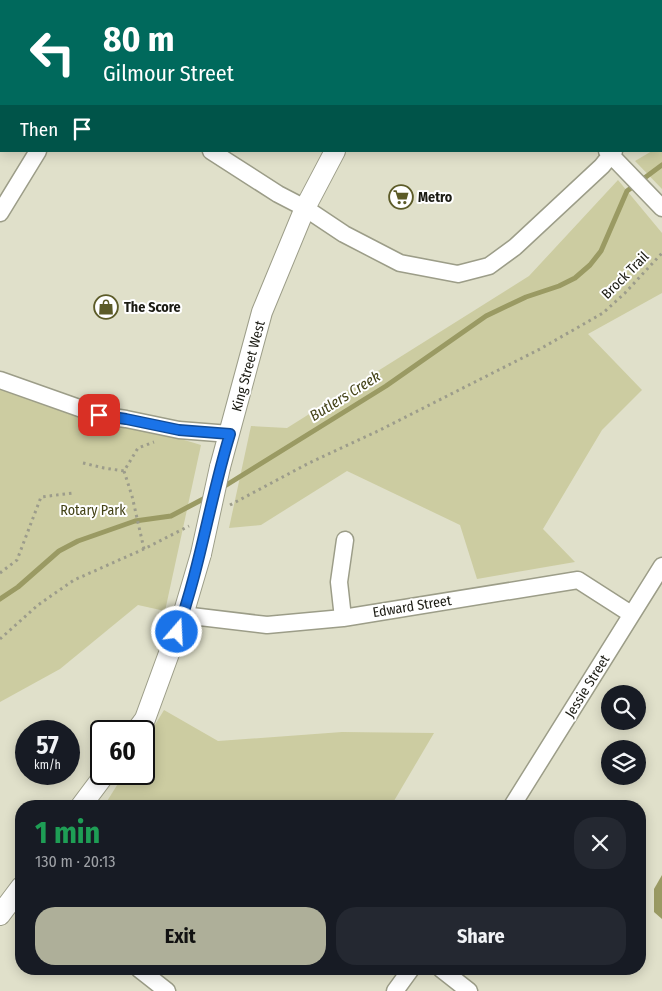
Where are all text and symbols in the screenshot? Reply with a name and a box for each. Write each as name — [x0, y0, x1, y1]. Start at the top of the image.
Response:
text: 80 m — [103, 18, 175, 60]
icon: left — [20, 20, 85, 85]
text: Gilmour Street — [103, 60, 234, 87]
icon: arrive — [68, 115, 96, 143]
text: Then — [20, 118, 58, 141]
supermarket icon: Metro — [388, 184, 414, 210]
place label: Metro — [418, 189, 453, 206]
street label: Brock Trail — [598, 248, 653, 303]
shop icon: The Score — [93, 294, 119, 320]
place label: The Score — [124, 299, 181, 316]
street label: King Street West — [228, 318, 269, 414]
water label: Butlers Creek — [306, 367, 384, 425]
pin — [78, 394, 120, 436]
icon: arrive — [85, 401, 113, 429]
park label: Rotary Park — [60, 502, 126, 519]
street label: Edward Street — [372, 592, 453, 621]
position arrow — [150, 605, 202, 657]
street label: Jessie Street — [561, 651, 614, 721]
map controls — [601, 685, 646, 785]
button: search — [601, 685, 646, 730]
speed limit sign: 60 — [90, 720, 155, 785]
text: 57 — [36, 731, 59, 761]
button: layers — [601, 740, 646, 785]
text: km/h — [34, 758, 61, 772]
text: 1 min — [35, 815, 100, 851]
button: close — [574, 817, 626, 869]
text: 130 m · 20:13 — [35, 852, 115, 871]
button: Exit — [35, 907, 326, 965]
button: Share — [336, 907, 626, 965]

